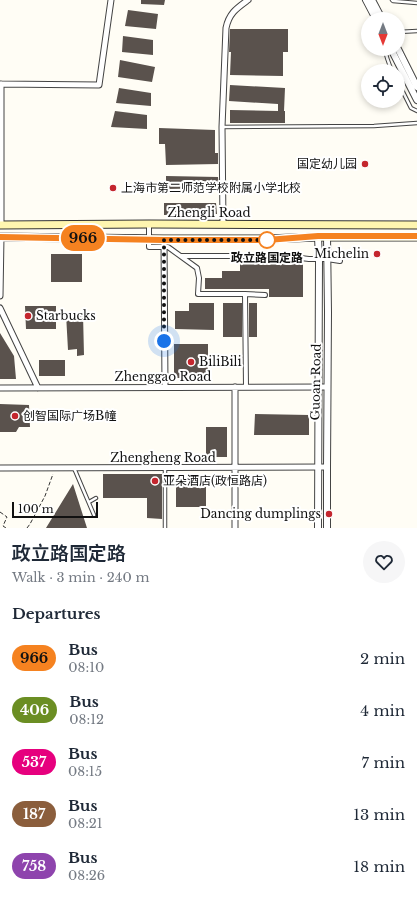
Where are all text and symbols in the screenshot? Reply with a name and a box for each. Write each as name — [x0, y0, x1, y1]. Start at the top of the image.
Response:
north arrow — [361, 12, 405, 56]
map controls — [361, 12, 405, 108]
button: locate — [361, 64, 405, 108]
place label: 国定幼儿园 — [297, 156, 357, 171]
marker: 国定幼儿园 — [360, 159, 370, 169]
place label: 上海市第二师范学校附属小学北校 — [121, 180, 301, 195]
marker: 上海市第二师范学校附属小学北校 — [108, 183, 118, 193]
street label: Zhengli Road — [167, 205, 251, 220]
line badge: 966 — [60, 225, 106, 251]
text: 966 — [69, 229, 97, 247]
marker: 政立路国定路 — [258, 231, 276, 249]
place label: Michelin — [314, 246, 369, 261]
marker: Michelin — [372, 249, 382, 259]
place label: 政立路国定路 — [231, 250, 303, 265]
place label: Starbucks — [36, 308, 96, 323]
marker: Starbucks — [23, 311, 33, 321]
your location — [154, 331, 174, 351]
street label: Guoan Road — [307, 344, 324, 420]
place label: BiliBili — [199, 354, 242, 369]
marker: BiliBili — [186, 357, 196, 367]
street label: Zhenggao Road — [115, 369, 211, 384]
place label: 创智国际广场B幢 — [23, 408, 116, 423]
marker: 创智国际广场B幢 — [10, 411, 20, 421]
street label: Zhengheng Road — [110, 450, 216, 465]
place label: 亚朵酒店(政恒路店) — [163, 473, 267, 488]
marker: 亚朵酒店(政恒路店) — [150, 476, 160, 486]
scale bar — [12, 500, 98, 519]
text: 100 m — [18, 502, 54, 516]
place label: Dancing dumplings — [200, 506, 321, 521]
marker: Dancing dumplings — [324, 509, 334, 519]
button: heart — [363, 541, 405, 583]
text: 政立路国定路 — [12, 542, 126, 565]
text: Walk · 3 min · 240 m — [12, 569, 149, 586]
text: Departures — [12, 604, 101, 623]
text: Bus — [68, 640, 98, 659]
text: 966 — [20, 649, 48, 667]
text: 2 min — [360, 649, 405, 668]
text: 08:10 — [68, 659, 104, 676]
text: Bus — [69, 692, 99, 711]
text: 406 — [20, 701, 49, 719]
text: 4 min — [360, 701, 405, 720]
text: 08:12 — [69, 711, 104, 728]
text: Bus — [68, 744, 98, 763]
text: 537 — [22, 753, 46, 771]
text: 7 min — [362, 753, 405, 772]
text: 08:15 — [68, 763, 102, 780]
text: Bus — [68, 796, 98, 815]
text: 187 — [23, 805, 45, 823]
text: 13 min — [353, 805, 405, 824]
text: 08:21 — [68, 815, 103, 832]
text: Bus — [68, 848, 98, 867]
text: 758 — [22, 857, 46, 875]
text: 18 min — [353, 857, 405, 876]
text: 08:26 — [68, 867, 105, 884]

